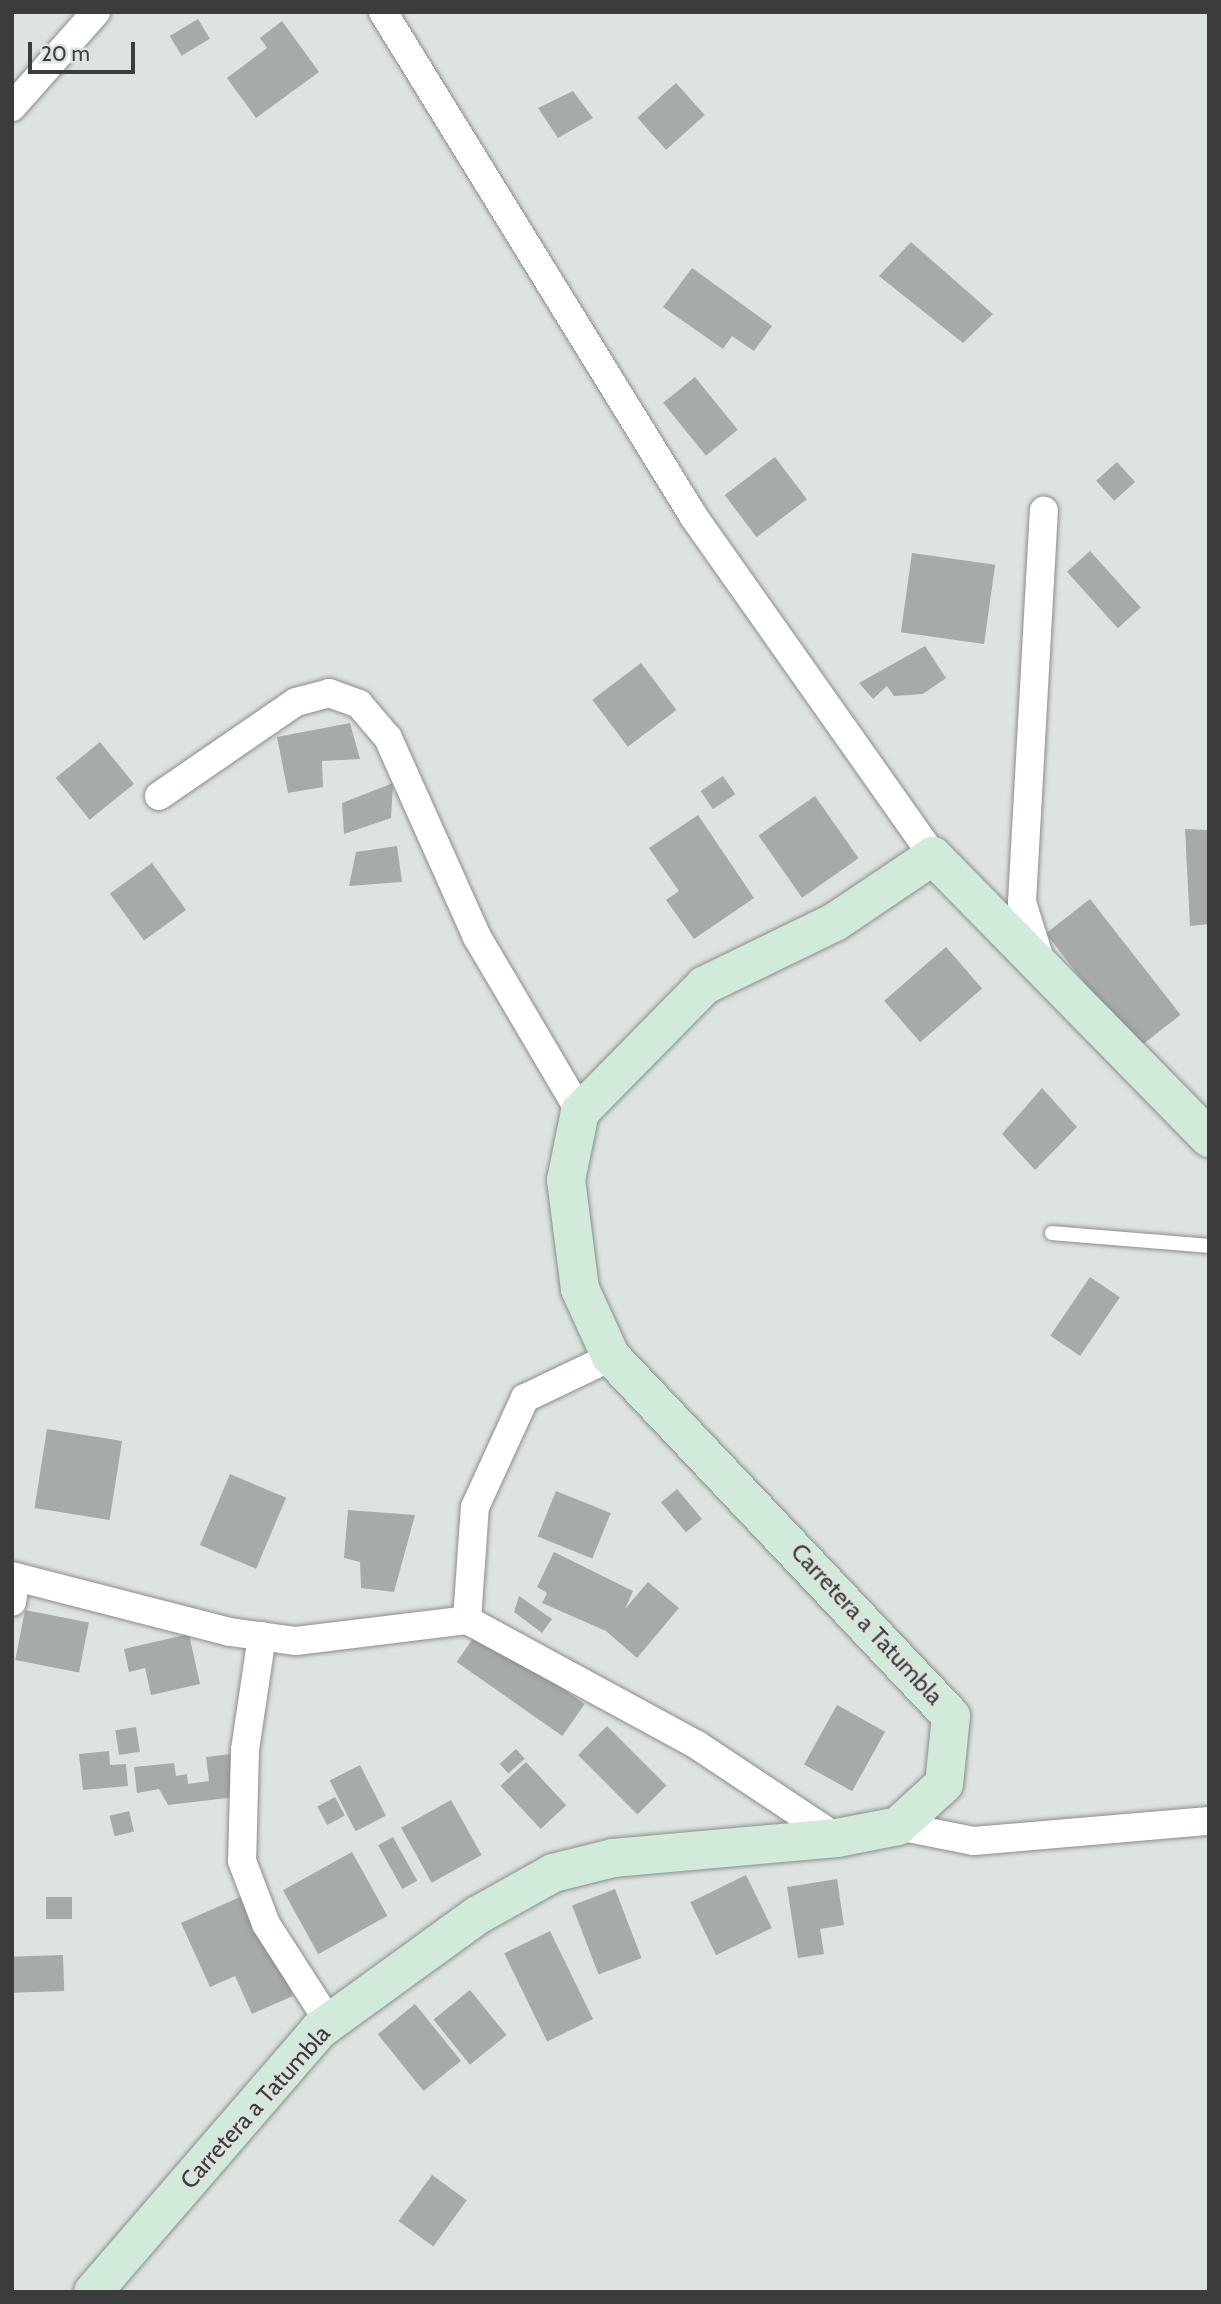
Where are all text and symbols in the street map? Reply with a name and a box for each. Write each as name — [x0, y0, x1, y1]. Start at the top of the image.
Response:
scale bar — [32, 28, 138, 72]
text: 20 m — [41, 41, 90, 66]
street label: Carretera a Tatumbla — [785, 1537, 949, 1711]
street label: Carretera a Tatumbla — [174, 2019, 336, 2195]

